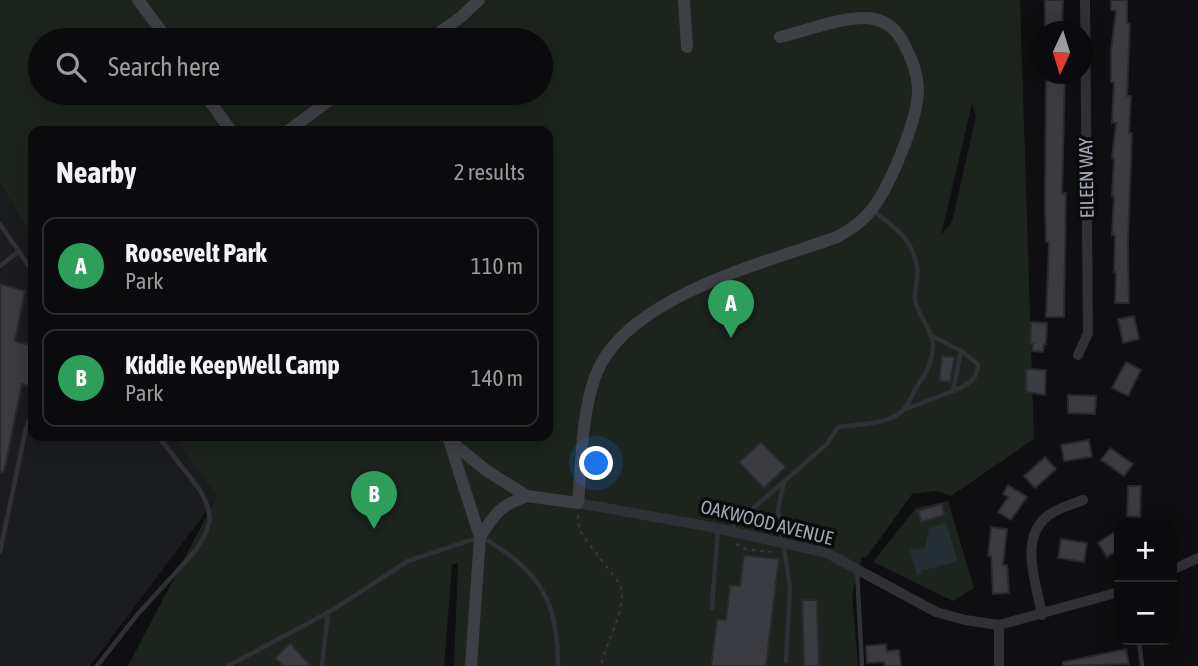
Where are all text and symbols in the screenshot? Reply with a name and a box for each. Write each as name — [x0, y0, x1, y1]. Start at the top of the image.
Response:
north arrow — [1030, 21, 1093, 84]
search box — [28, 28, 553, 105]
icon: search — [52, 48, 90, 86]
text: Search here — [108, 52, 220, 82]
street label: EILEEN WAY — [1074, 137, 1098, 218]
text: Nearby — [56, 155, 136, 189]
text: 2 results — [454, 159, 525, 185]
text: Roosevelt Park — [125, 238, 267, 268]
text: A — [75, 253, 87, 279]
text: 110 m — [471, 253, 523, 279]
text: Park — [125, 268, 163, 294]
pin: A — [708, 280, 754, 338]
text: Kiddie KeepWell Camp — [125, 350, 340, 380]
text: B — [76, 365, 86, 391]
text: 140 m — [471, 365, 523, 391]
text: Park — [125, 380, 163, 406]
your location — [579, 446, 613, 480]
pin: B — [351, 471, 397, 529]
street label: OAKWOOD AVENUE — [699, 495, 835, 549]
map controls — [1114, 519, 1177, 645]
button: + — [1114, 519, 1177, 582]
button: − — [1114, 582, 1177, 645]

